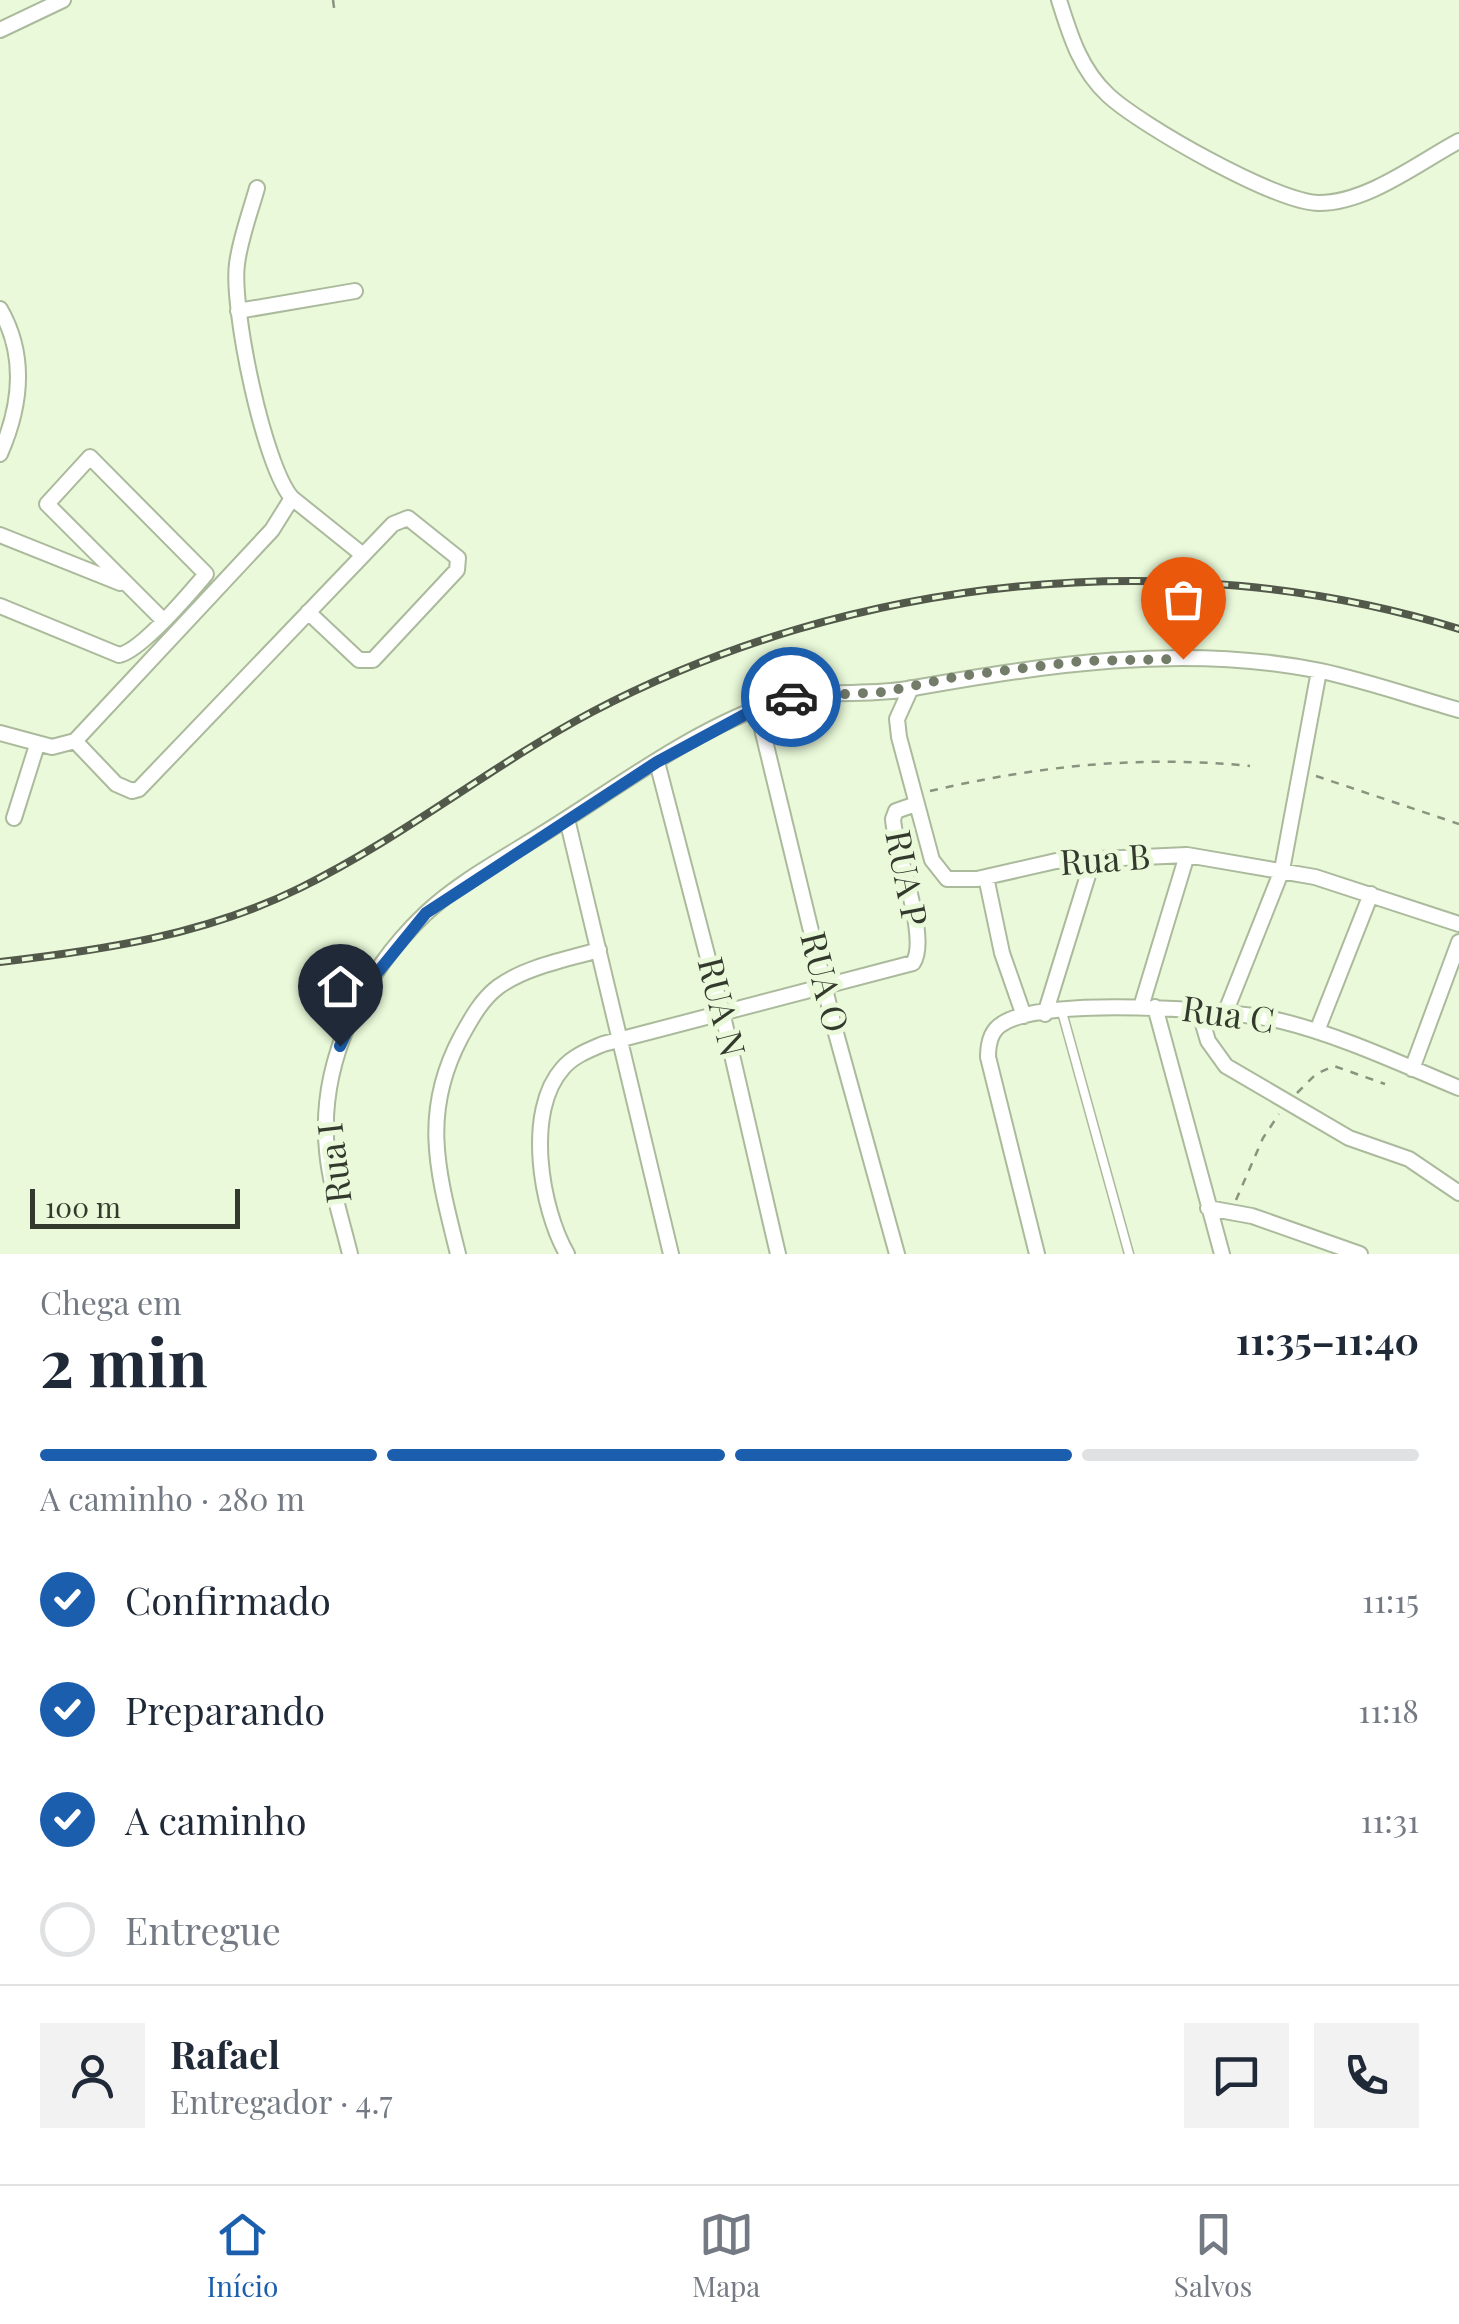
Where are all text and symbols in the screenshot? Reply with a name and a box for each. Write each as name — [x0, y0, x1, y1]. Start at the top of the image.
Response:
pin — [1141, 557, 1226, 660]
icon: bag — [1156, 572, 1211, 627]
courier — [741, 647, 841, 747]
icon: car — [764, 670, 819, 725]
street label: RUA P — [876, 826, 941, 929]
street label: Rua B — [1058, 831, 1152, 884]
street label: RUA O — [791, 926, 862, 1037]
pin — [298, 944, 383, 1047]
street label: RUA N — [688, 952, 758, 1061]
icon: home — [313, 959, 368, 1014]
street label: Rua C — [1179, 983, 1278, 1042]
street label: Rua I — [304, 1120, 361, 1206]
scale bar — [30, 1184, 240, 1228]
text: 100 m — [45, 1188, 121, 1225]
text: Chega em — [40, 1280, 182, 1323]
text: 11:35–11:40 — [1236, 1314, 1419, 1365]
text: 2 min — [40, 1317, 208, 1403]
text: A caminho · 280 m — [40, 1476, 305, 1519]
icon: check — [40, 1572, 95, 1627]
text: Confirmado — [125, 1574, 331, 1625]
text: 11:15 — [1362, 1578, 1419, 1621]
icon: check — [40, 1682, 95, 1737]
text: Preparando — [125, 1684, 325, 1735]
text: 11:18 — [1358, 1688, 1419, 1731]
icon: check — [40, 1792, 95, 1847]
text: A caminho — [125, 1794, 307, 1845]
text: 11:31 — [1361, 1798, 1419, 1841]
text: Entregue — [125, 1904, 281, 1955]
button: person — [40, 2023, 145, 2128]
button: chat — [1184, 2023, 1289, 2128]
button: phone — [1314, 2023, 1419, 2128]
text: Rafael — [170, 2028, 280, 2079]
text: Entregador · 4.7 — [170, 2079, 392, 2122]
tab: Início — [207, 2207, 278, 2304]
tab: Mapa — [692, 2207, 760, 2304]
tab: Salvos — [1174, 2207, 1252, 2304]

